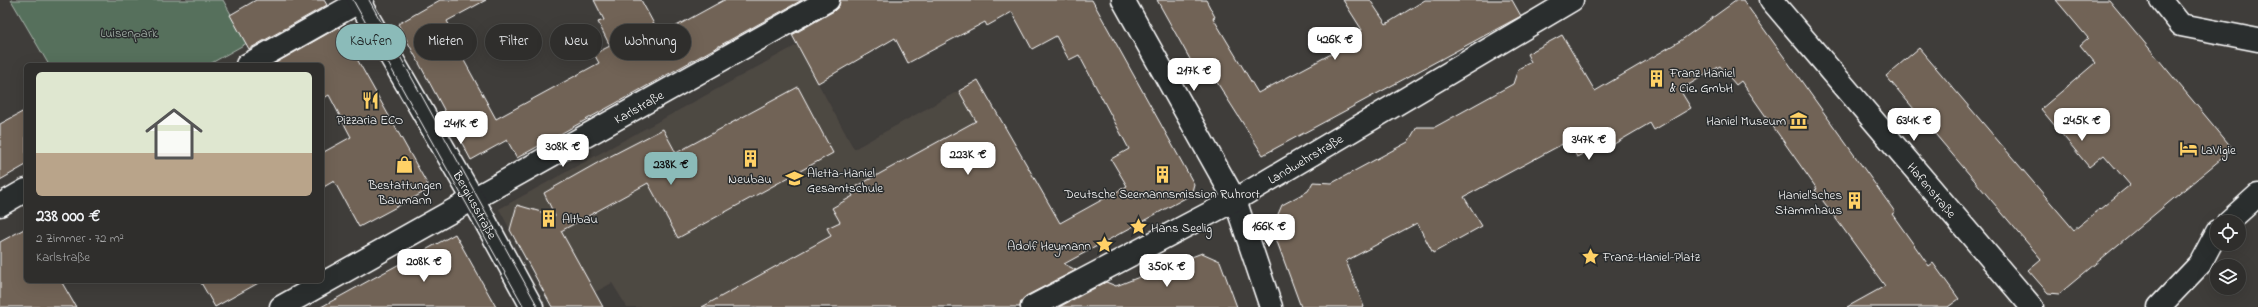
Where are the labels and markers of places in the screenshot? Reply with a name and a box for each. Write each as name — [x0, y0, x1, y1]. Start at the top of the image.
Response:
pin: 426K € — [1302, 27, 1368, 61]
pin: 217K € — [1161, 58, 1227, 92]
place label: Franz Haniel & Cie. GmbH — [1669, 64, 1735, 98]
building icon: Franz Haniel & Cie. GmbH — [1647, 69, 1667, 89]
restaurant icon: Pizzaria ECO — [360, 90, 380, 110]
pin: 634K € — [1881, 108, 1947, 142]
pin: 245K € — [2049, 108, 2115, 142]
museum icon: Haniel Museum — [1789, 110, 1809, 130]
place label: Pizzaria ECO — [337, 111, 403, 130]
pin: 241K € — [428, 111, 494, 145]
place label: Haniel Museum — [1706, 112, 1786, 131]
pin: 347K € — [1556, 127, 1622, 161]
pin: 308K € — [530, 134, 596, 168]
hotel icon: LaVigie — [2178, 139, 2198, 159]
place label: LaVigie — [2201, 141, 2236, 161]
pin: 223K € — [935, 142, 1001, 176]
building icon: Neubau — [740, 149, 760, 169]
pin: 238K € — [638, 152, 704, 186]
shop icon: Bestattungen Baumann — [395, 155, 415, 175]
place label: Aletta-Haniel Gesamtschule — [807, 164, 883, 198]
building icon: Deutsche Seemannsmission Ruhrort — [1152, 164, 1172, 184]
school or university icon: Aletta-Haniel Gesamtschule — [784, 169, 804, 189]
place label: Neubau — [728, 170, 772, 189]
place label: Bestattungen Baumann — [367, 176, 442, 210]
place label: Deutsche Seemannsmission Ruhrort — [1063, 185, 1260, 204]
place label: Haniel’sches Stammhaus — [1775, 186, 1842, 220]
building icon: Haniel’sches Stammhaus — [1845, 191, 1865, 211]
building icon: Altbau — [539, 208, 559, 228]
place label: Altbau — [562, 210, 598, 229]
pin: 166K € — [1236, 214, 1302, 248]
place icon: Hans Seelig — [1128, 217, 1148, 237]
place label: Hans Seelig — [1151, 219, 1212, 239]
place icon: Adolf Heymann — [1094, 235, 1114, 255]
place label: Adolf Heymann — [1007, 237, 1091, 257]
place icon: Franz-Haniel-Platz — [1580, 246, 1600, 266]
place label: Franz-Haniel-Platz — [1602, 248, 1701, 267]
pin: 208K € — [391, 249, 457, 283]
pin: 350K € — [1134, 254, 1200, 288]

